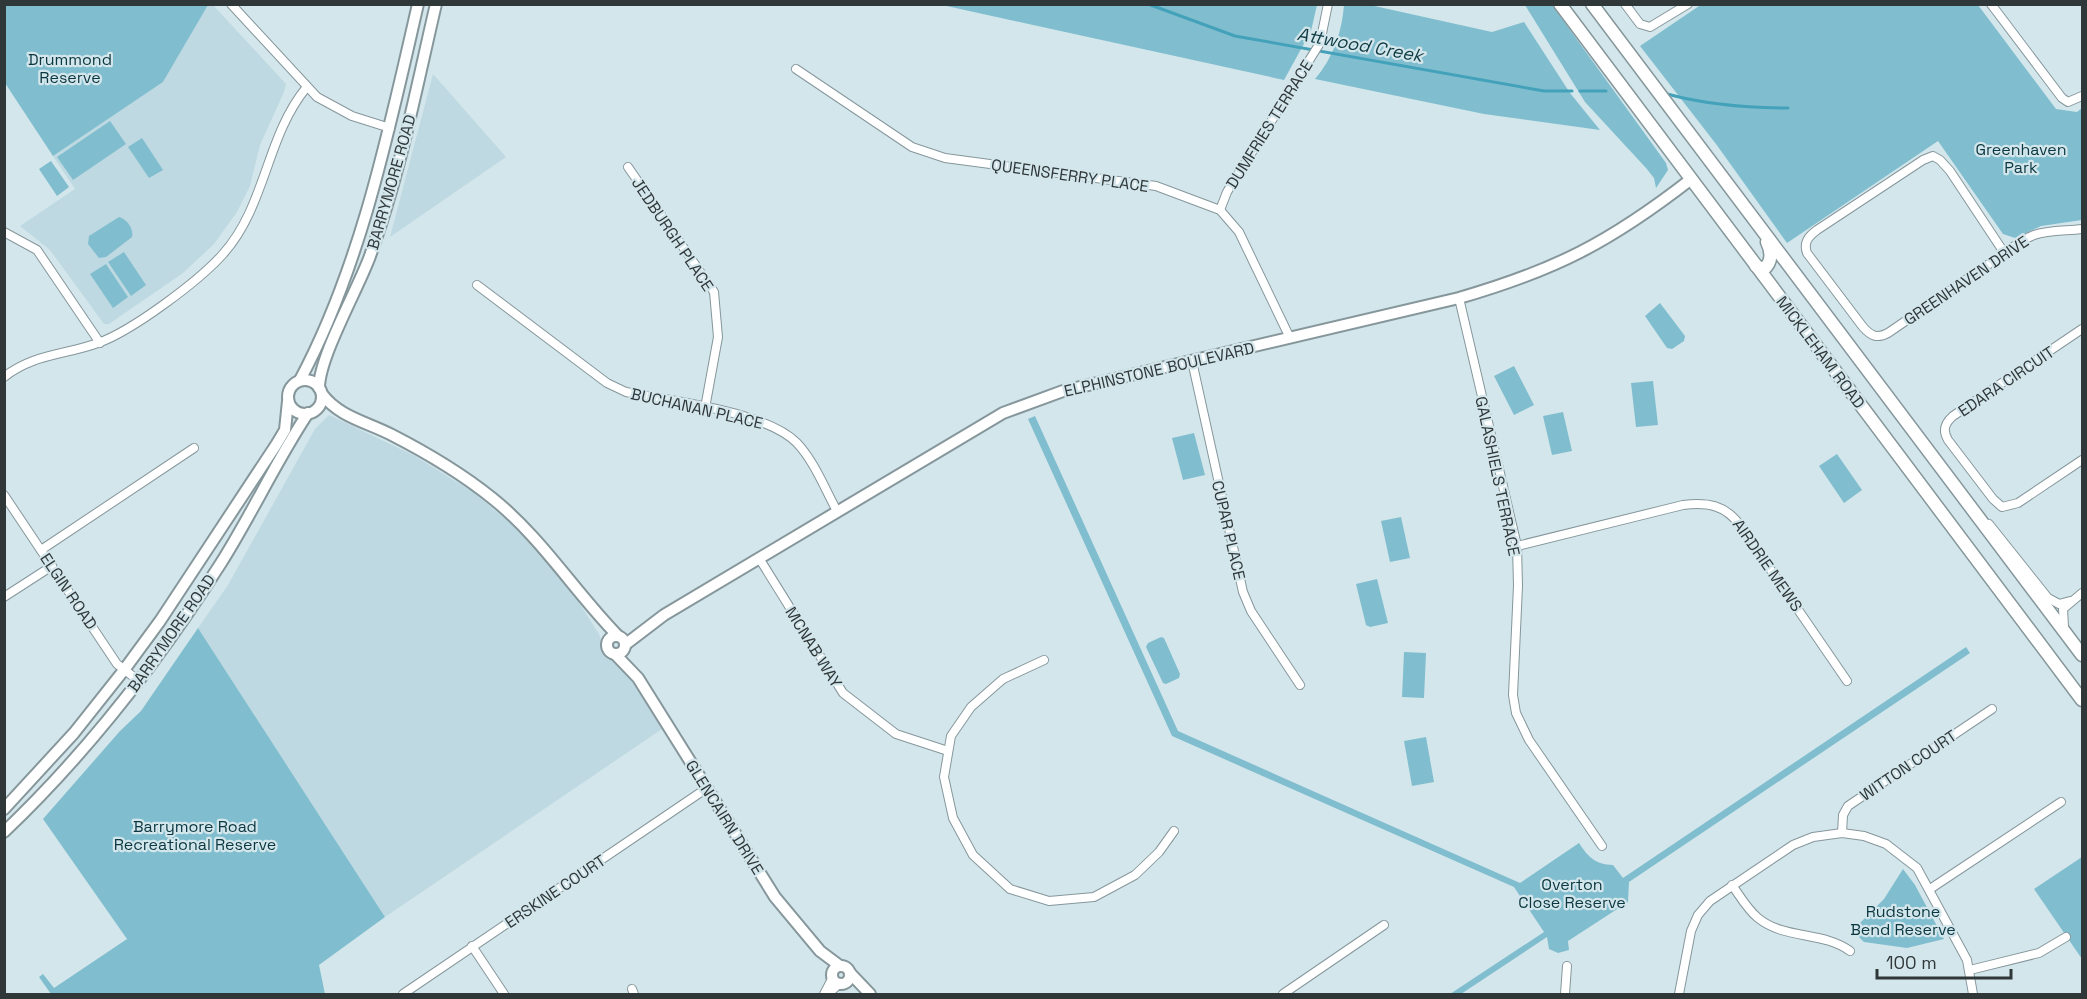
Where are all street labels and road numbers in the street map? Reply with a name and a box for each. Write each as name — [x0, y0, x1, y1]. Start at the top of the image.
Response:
street label: DUMFRIES TERRACE — [1221, 56, 1318, 193]
street label: BARRYMORE ROAD — [362, 112, 421, 252]
street label: QUEENSFERRY PLACE — [990, 154, 1150, 197]
street label: JEDBURGH PLACE — [627, 173, 718, 295]
street label: GREENHAVEN DRIVE — [1900, 231, 2033, 330]
street label: MICKLEHAM ROAD — [1771, 292, 1870, 413]
street label: ELPHINSTONE BOULEVARD — [1062, 337, 1256, 402]
street label: EDARA CIRCUIT — [1954, 341, 2059, 421]
street label: BUCHANAN PLACE — [629, 383, 765, 434]
street label: GALASHIELS TERRACE — [1470, 394, 1525, 558]
street label: CUPAR PLACE — [1207, 478, 1250, 582]
street label: AIRDRIE MEWS — [1728, 515, 1807, 616]
street label: ELGIN ROAD — [35, 549, 102, 634]
street label: BARRYMORE ROAD — [123, 570, 220, 696]
street label: MCNAB WAY — [780, 603, 847, 692]
street label: WITTON COURT — [1856, 725, 1961, 806]
street label: GLENCAIRN DRIVE — [681, 756, 768, 879]
street label: ERSKINE COURT — [501, 850, 610, 933]

